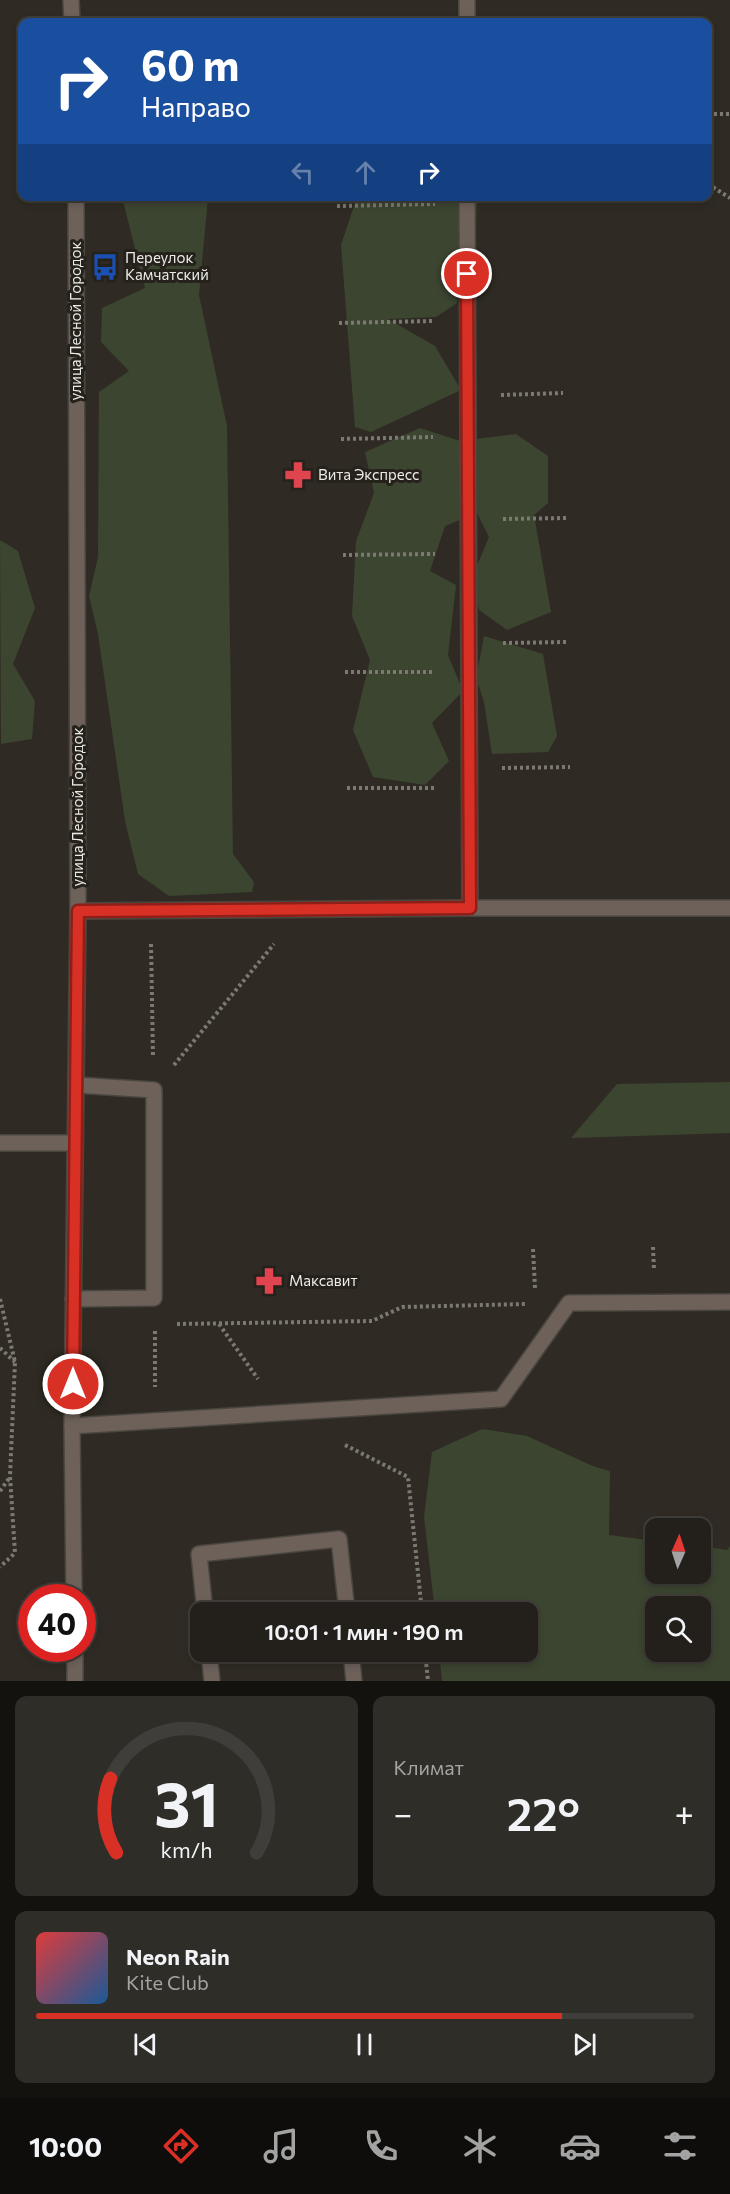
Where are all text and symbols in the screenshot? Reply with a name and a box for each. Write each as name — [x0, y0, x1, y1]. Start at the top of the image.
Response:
text: 60 m — [141, 38, 240, 90]
icon: right — [42, 42, 120, 120]
text: Направо — [141, 90, 251, 123]
icon: left — [286, 156, 319, 189]
icon: ahead — [349, 156, 382, 189]
icon: right — [412, 156, 445, 189]
street label: улица Лесной Городок — [66, 241, 84, 401]
place label: Переулок Камчатский — [125, 248, 209, 283]
pin — [441, 248, 492, 299]
bus stop icon: Переулок Камчатский — [90, 252, 120, 282]
icon: arrive — [450, 257, 483, 290]
pharmacy icon: Вита Экспресс — [283, 460, 313, 490]
place label: Вита Экспресс — [318, 465, 419, 483]
street label: улица Лесной Городок — [68, 727, 86, 887]
pharmacy icon: Максавит — [254, 1266, 284, 1296]
place label: Максавит — [289, 1271, 358, 1289]
position arrow — [41, 1352, 105, 1416]
north arrow — [645, 1518, 711, 1584]
map controls — [645, 1518, 711, 1662]
speed limit sign: 40 — [18, 1584, 96, 1662]
button: search — [645, 1596, 711, 1662]
text: 10:01 · 1 мин · 190 m — [265, 1618, 463, 1645]
text: Климат — [394, 1755, 464, 1779]
text: 31 — [154, 1764, 219, 1840]
text: 22° — [507, 1785, 580, 1840]
text: − — [394, 1792, 412, 1833]
text: + — [675, 1792, 694, 1833]
text: km/h — [160, 1836, 212, 1862]
text: Neon Rain — [126, 1943, 230, 1970]
text: Kite Club — [126, 1970, 209, 1994]
icon: previous — [129, 2028, 162, 2061]
icon: pause — [348, 2028, 381, 2061]
icon: next — [568, 2028, 601, 2061]
icon: directions — [160, 2125, 202, 2167]
icon: music — [260, 2125, 302, 2167]
icon: phone — [360, 2125, 402, 2167]
icon: climate — [459, 2125, 501, 2167]
icon: car — [559, 2125, 601, 2167]
icon: filters — [659, 2125, 701, 2167]
text: 10:00 — [29, 2130, 102, 2163]

